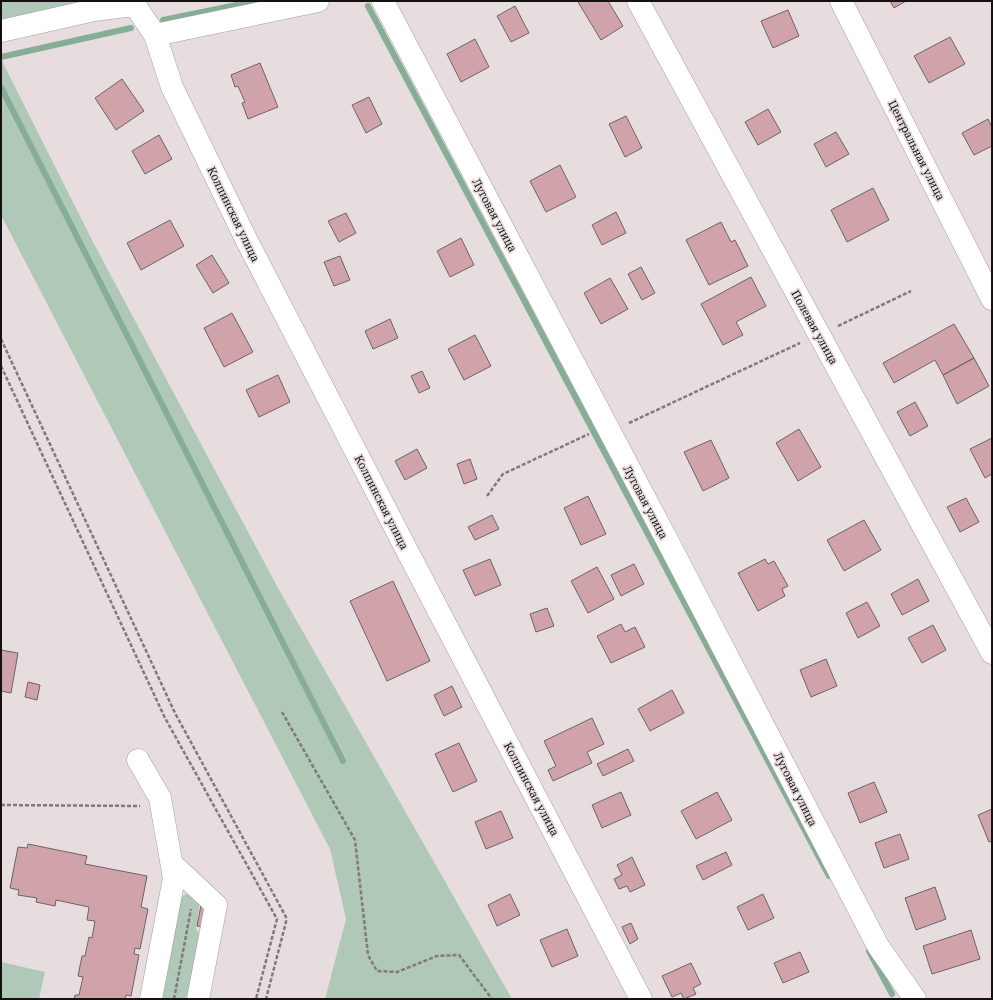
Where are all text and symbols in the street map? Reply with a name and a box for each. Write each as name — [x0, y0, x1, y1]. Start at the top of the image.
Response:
street label: Центральная улица — [885, 97, 949, 203]
street label: Колпинская улица — [204, 164, 264, 264]
street label: Луговая улица — [469, 176, 521, 254]
street label: Полевая улица — [788, 287, 842, 367]
street label: Колпинская улица — [352, 452, 412, 552]
street label: Луговая улица — [620, 463, 672, 541]
street label: Колпинская улица — [501, 739, 563, 839]
street label: Луговая улица — [771, 749, 821, 829]

